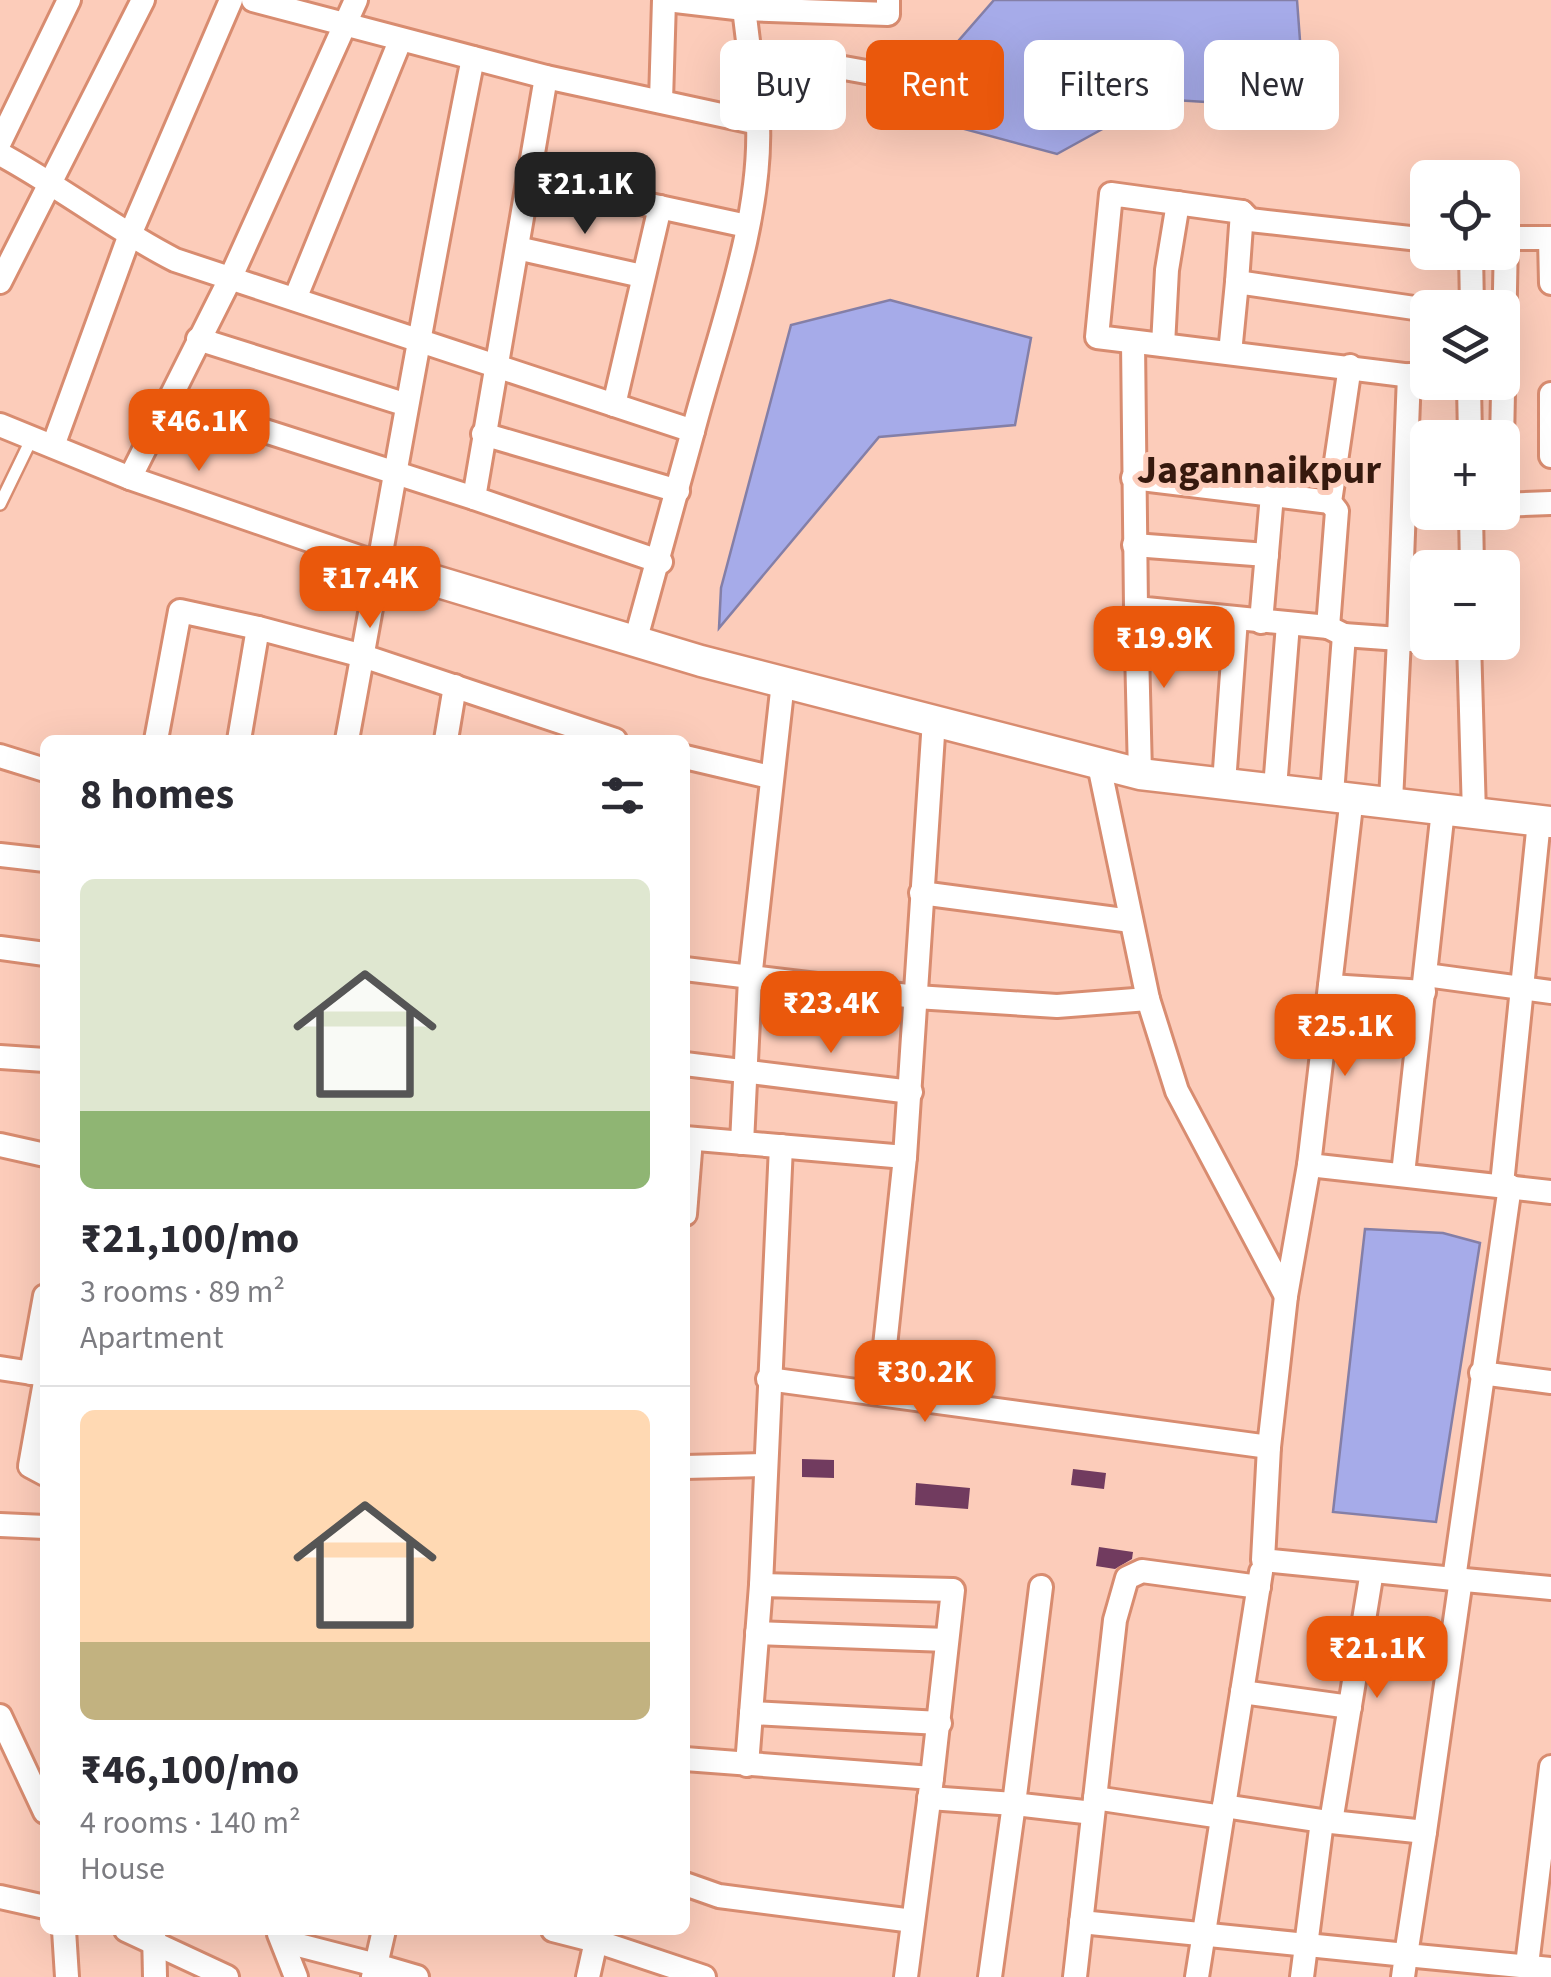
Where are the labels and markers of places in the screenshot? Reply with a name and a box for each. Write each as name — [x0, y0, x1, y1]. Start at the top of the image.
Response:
pin: ₹21.1K — [504, 152, 666, 237]
pin: ₹46.1K — [118, 389, 280, 474]
pin: ₹17.4K — [289, 546, 451, 631]
pin: ₹19.9K — [1083, 606, 1245, 691]
pin: ₹23.4K — [750, 971, 912, 1056]
pin: ₹25.1K — [1264, 994, 1426, 1079]
pin: ₹30.2K — [844, 1340, 1006, 1425]
pin: ₹21.1K — [1296, 1616, 1458, 1701]

